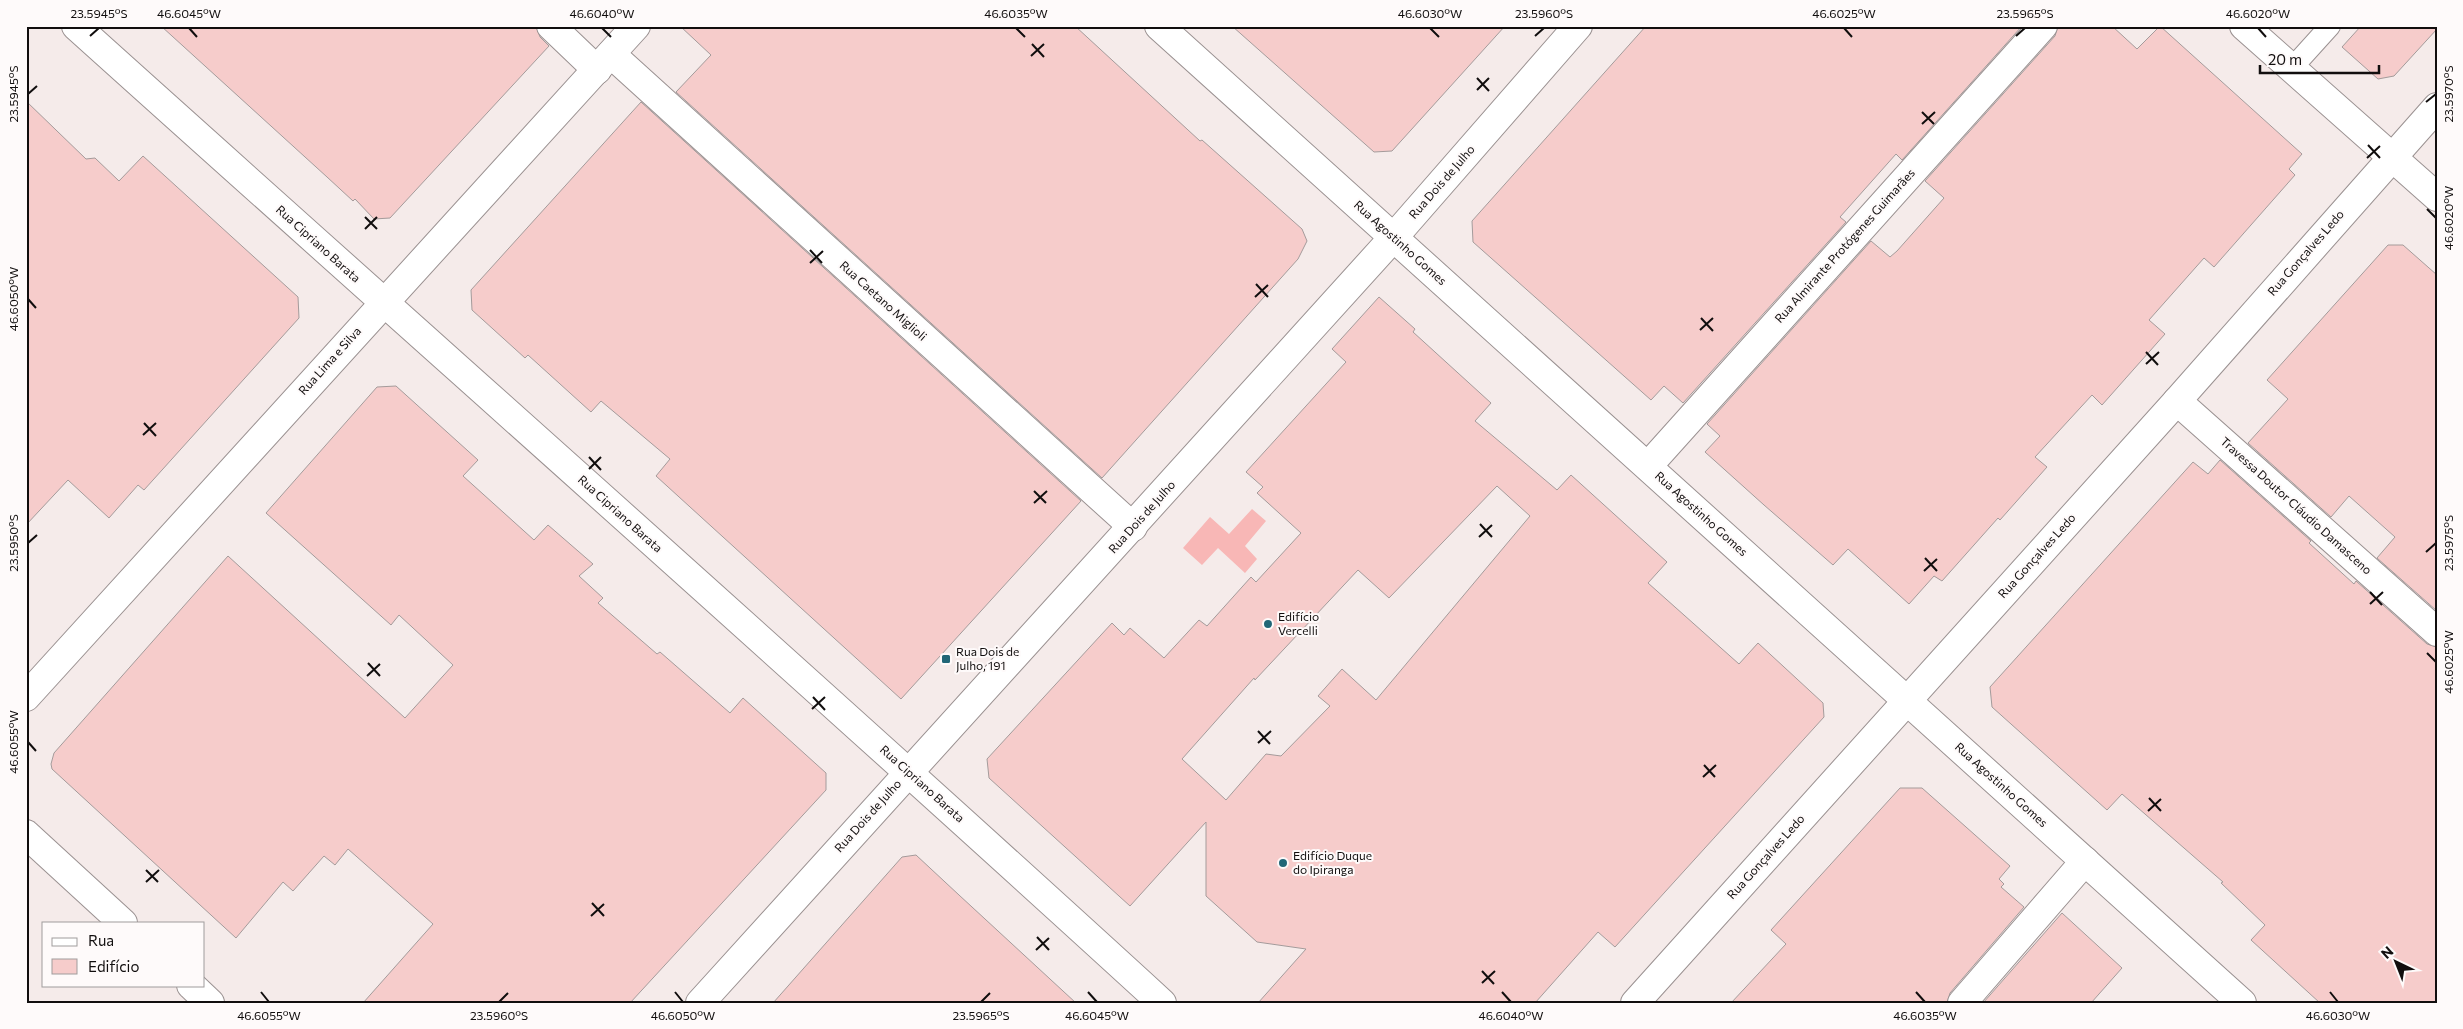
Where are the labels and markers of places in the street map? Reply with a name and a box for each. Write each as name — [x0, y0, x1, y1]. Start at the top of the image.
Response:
place label: Edifício Vercelli — [1278, 609, 1319, 637]
marker: Edifício Vercelli — [1262, 618, 1274, 630]
place label: Rua Dois de Julho, 191 — [956, 644, 1019, 673]
marker: Rua Dois de Julho, 191 — [940, 653, 952, 665]
place label: Edifício Duque do Ipiranga — [1293, 848, 1372, 876]
marker: Edifício Duque do Ipiranga — [1277, 857, 1289, 869]

